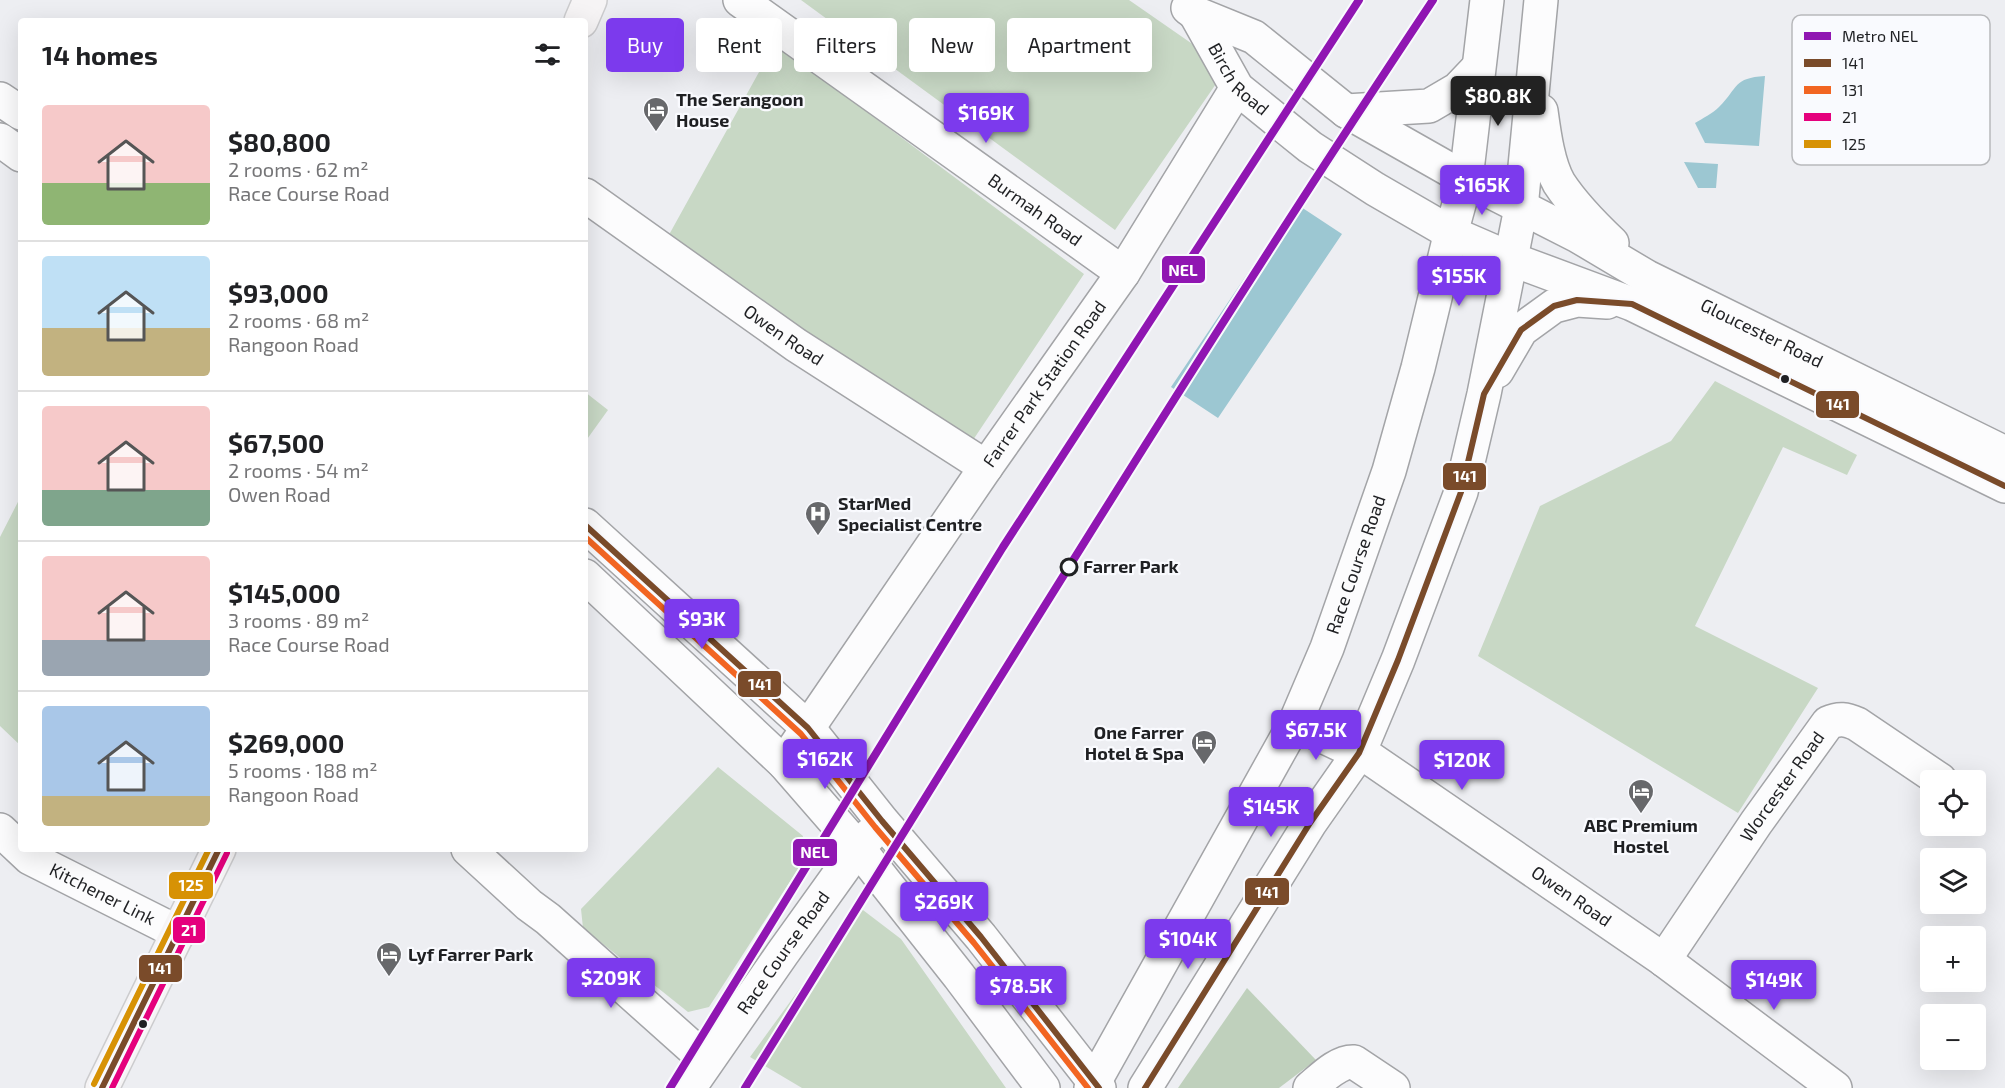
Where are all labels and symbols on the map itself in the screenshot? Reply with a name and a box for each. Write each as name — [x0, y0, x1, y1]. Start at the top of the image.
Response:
legend — [1792, 15, 1990, 165]
text: Metro NEL — [1842, 26, 1918, 45]
street label: Birch Road — [1204, 39, 1274, 120]
text: 141 — [1842, 53, 1865, 72]
pin: $80.8K — [1449, 76, 1547, 127]
text: 131 — [1842, 80, 1864, 99]
place label: The Serangoon House — [676, 88, 804, 131]
pin: $169K — [944, 93, 1028, 144]
hotel icon: The Serangoon House — [641, 95, 671, 133]
text: 21 — [1842, 107, 1857, 126]
text: 125 — [1842, 134, 1866, 153]
pin: $165K — [1440, 165, 1524, 216]
street label: Burmah Road — [984, 168, 1087, 250]
line badge: NEL — [1161, 255, 1206, 284]
pin: $155K — [1417, 256, 1501, 307]
text: NEL — [1168, 260, 1198, 279]
street label: Gloucester Road — [1697, 293, 1827, 372]
street label: Farrer Park Station Road — [977, 296, 1110, 471]
street label: Owen Road — [740, 299, 828, 370]
unlabelled marker — [1779, 373, 1791, 385]
line badge: 141 — [1815, 390, 1860, 419]
text: 141 — [1826, 394, 1850, 413]
line badge: 141 — [1442, 462, 1487, 491]
text: 141 — [1453, 466, 1477, 485]
place label: StarMed Specialist Centre — [838, 492, 982, 535]
street label: Race Course Road — [1321, 492, 1390, 637]
hospital icon: StarMed Specialist Centre — [803, 499, 833, 537]
place label: Farrer Park — [1083, 555, 1179, 577]
marker: Farrer Park — [1060, 558, 1078, 576]
pin: $93K — [666, 599, 738, 650]
line badge: 141 — [737, 670, 782, 698]
text: 141 — [748, 674, 772, 693]
pin: $67.5K — [1267, 710, 1365, 761]
place label: One Farrer Hotel & Spa — [1085, 721, 1184, 764]
street label: Worcester Road — [1735, 727, 1828, 845]
hotel icon: One Farrer Hotel & Spa — [1189, 728, 1219, 766]
pin: $162K — [783, 739, 867, 790]
pin: $120K — [1420, 740, 1504, 791]
hotel icon: ABC Premium Hostel — [1626, 777, 1656, 815]
pin: $145K — [1229, 787, 1313, 838]
place label: ABC Premium Hostel — [1584, 814, 1698, 857]
line badge: NEL — [792, 838, 838, 867]
text: NEL — [800, 842, 830, 861]
street label: Kitchener Link — [46, 858, 159, 929]
street label: Owen Road — [1528, 860, 1616, 931]
line badge: 125 — [168, 871, 214, 900]
text: 125 — [178, 875, 204, 894]
line badge: 141 — [1244, 877, 1290, 906]
pin: $269K — [902, 882, 986, 933]
text: 141 — [1255, 882, 1279, 901]
street label: Race Course Road — [732, 886, 834, 1018]
line badge: 21 — [172, 916, 206, 944]
pin: $104K — [1146, 919, 1230, 970]
text: 21 — [181, 920, 197, 939]
hotel icon: Lyf Farrer Park — [374, 940, 404, 978]
place label: Lyf Farrer Park — [408, 943, 533, 965]
line badge: 141 — [138, 954, 183, 983]
text: 141 — [148, 958, 172, 977]
pin: $209K — [569, 958, 653, 1009]
pin: $149K — [1732, 960, 1816, 1011]
pin: $78.5K — [972, 966, 1070, 1017]
unlabelled marker — [137, 1018, 149, 1030]

